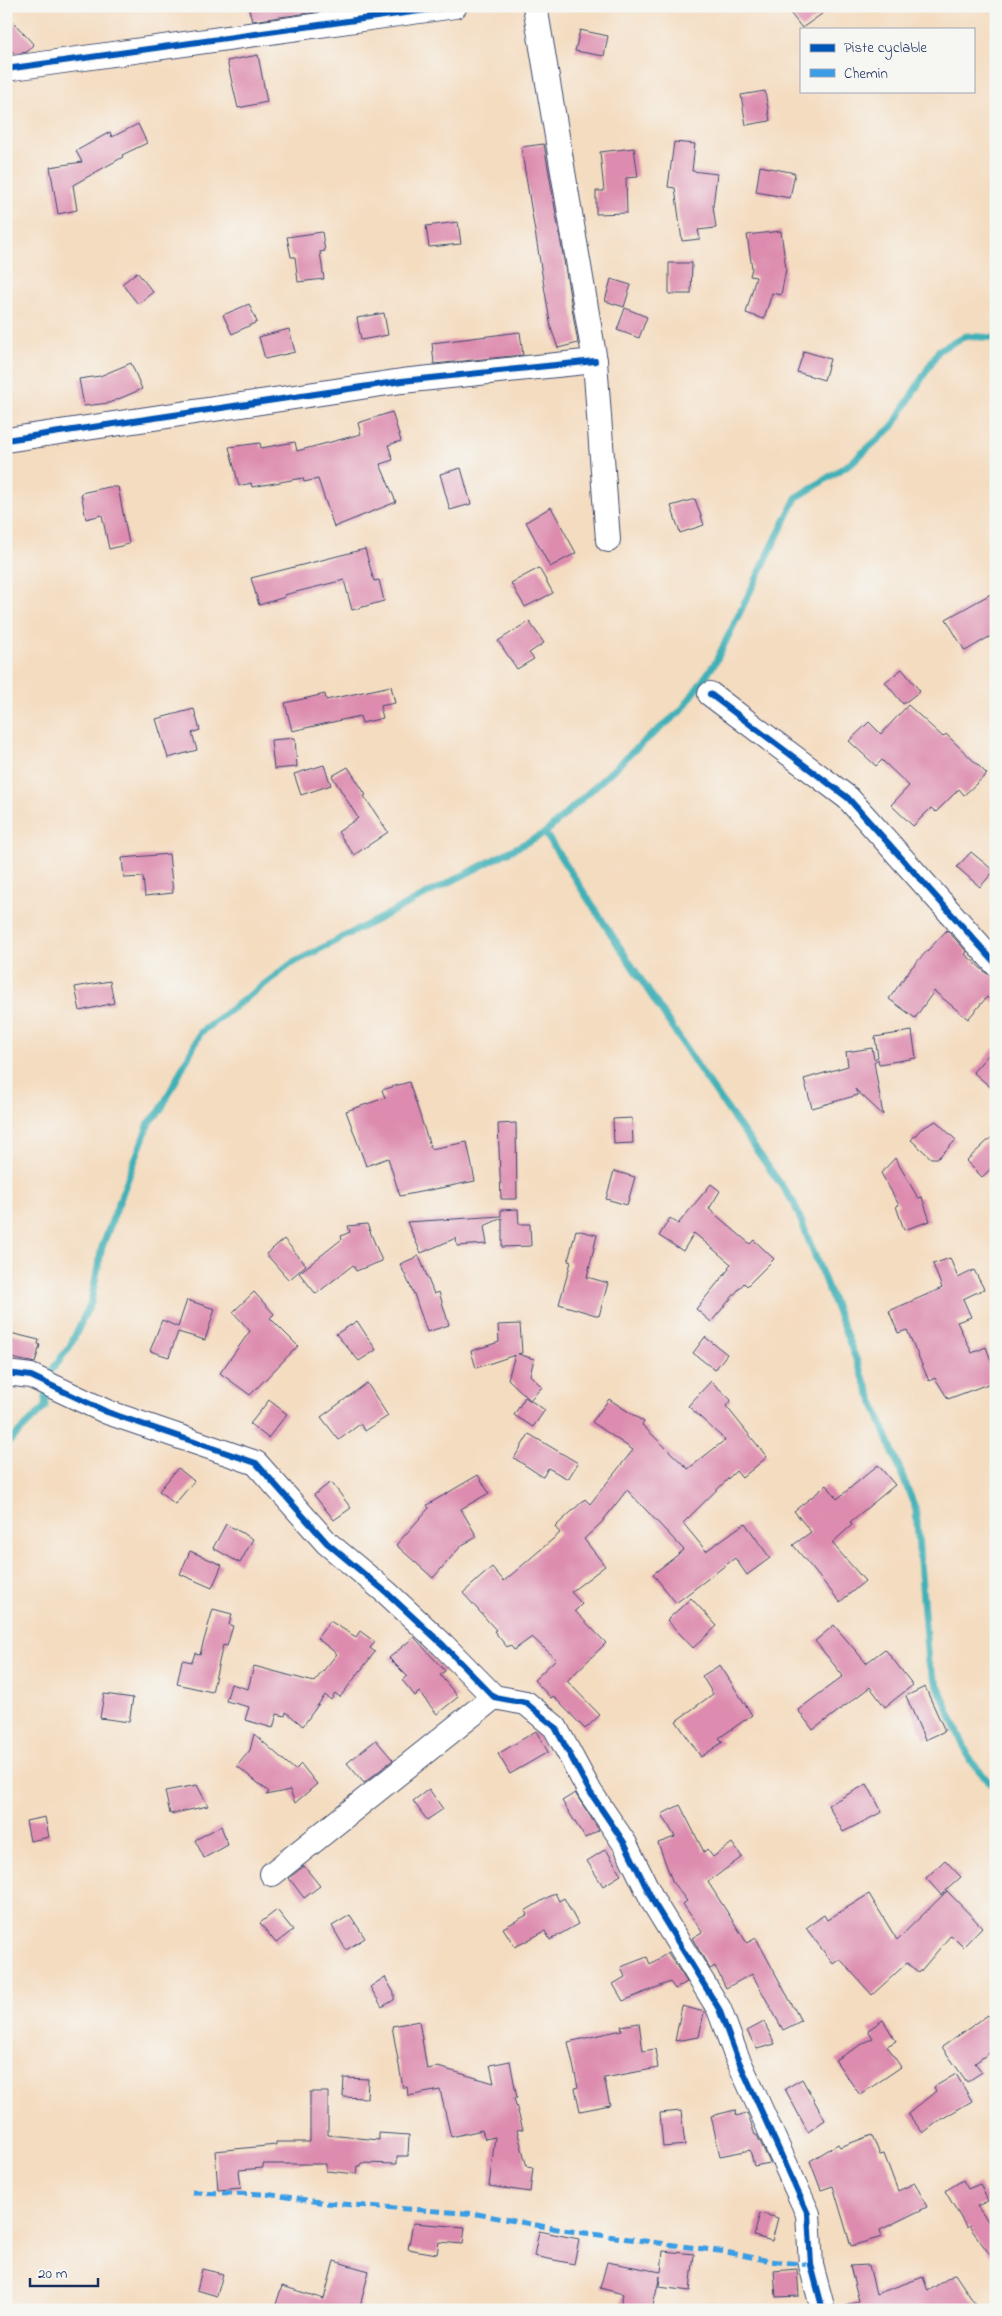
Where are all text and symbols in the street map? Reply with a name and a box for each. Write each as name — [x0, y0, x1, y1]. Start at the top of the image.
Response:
legend — [800, 28, 974, 92]
text: Piste cyclable — [844, 37, 927, 60]
text: Chemin — [844, 63, 888, 85]
scale bar — [30, 2256, 98, 2288]
text: 20 m — [38, 2263, 68, 2285]

